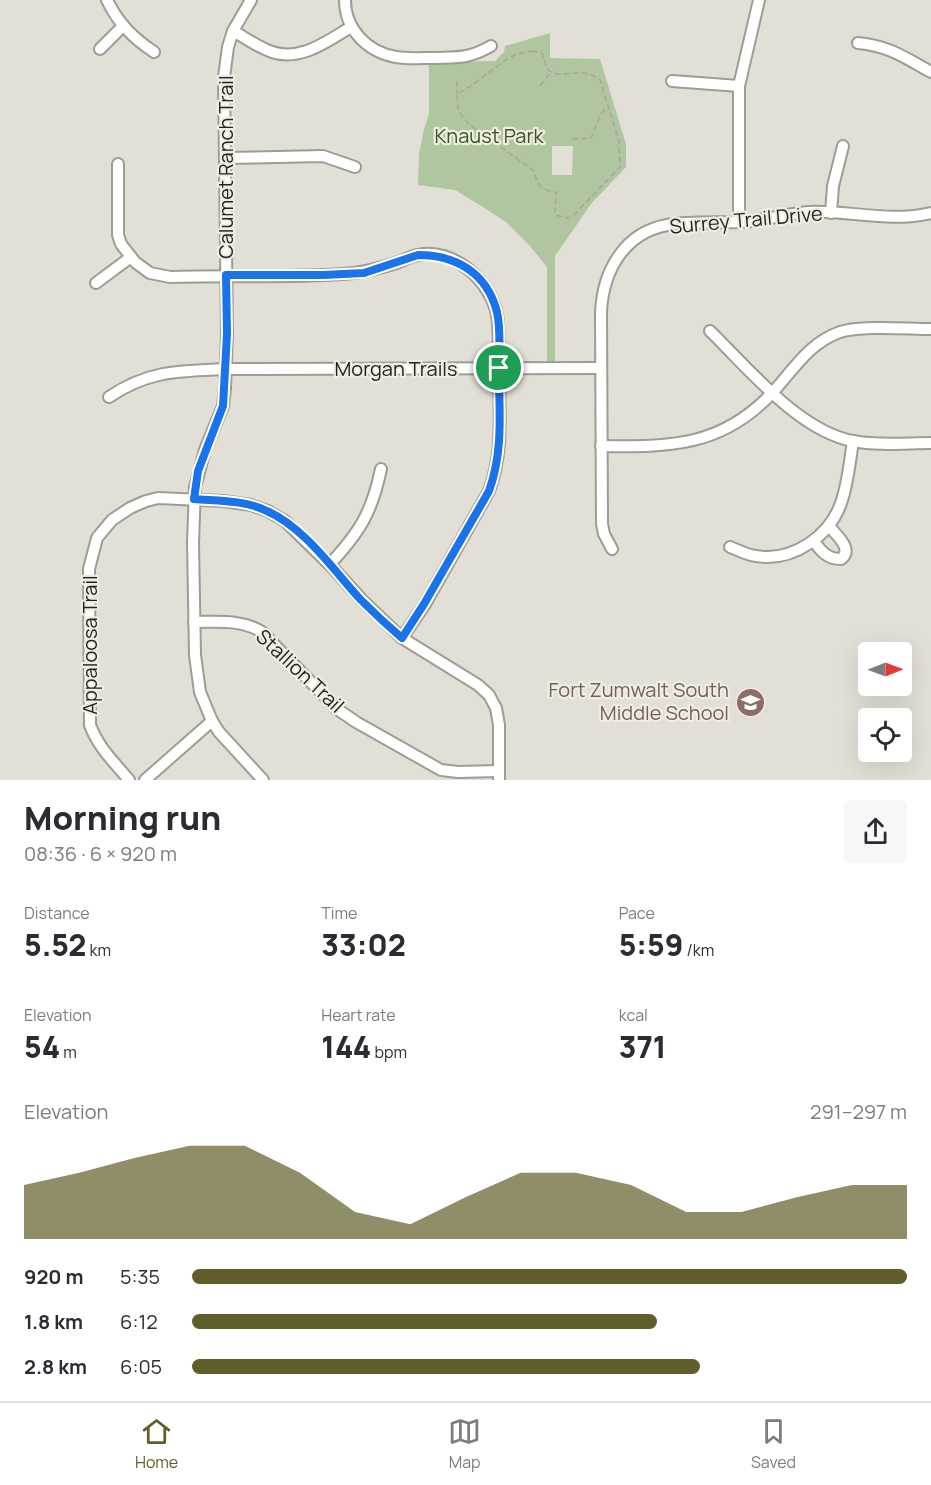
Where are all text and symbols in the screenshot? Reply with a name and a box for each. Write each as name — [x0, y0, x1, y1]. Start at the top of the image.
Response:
street label: Calumet Ranch Trail — [212, 75, 239, 259]
park label: Knaust Park — [434, 122, 545, 149]
street label: Surrey Trail Drive — [668, 199, 824, 240]
pin — [473, 342, 524, 393]
icon: arrive — [482, 351, 515, 384]
street label: Morgan Trails — [335, 355, 457, 382]
street label: Appaloosa Trail — [76, 575, 103, 715]
street label: Stallion Trail — [250, 623, 350, 718]
north arrow — [858, 642, 912, 696]
map controls — [858, 642, 912, 762]
place label: Fort Zumwalt South Middle School — [549, 676, 729, 726]
school or university icon: Fort Zumwalt South Middle School — [734, 686, 766, 718]
button: locate — [858, 708, 912, 762]
text: Morning run — [24, 795, 221, 840]
button: share — [844, 800, 907, 863]
text: 08:36 · 6 × 920 m — [24, 840, 177, 867]
text: Distance — [24, 902, 90, 924]
text: Time — [321, 902, 357, 924]
text: Pace — [619, 902, 655, 924]
text: 5.52 — [24, 924, 86, 965]
text: 33:02 — [321, 924, 406, 965]
text: 5:59 — [619, 924, 683, 965]
text: km — [86, 939, 111, 961]
text: /km — [683, 939, 714, 961]
text: Elevation — [24, 1004, 92, 1026]
text: Heart rate — [321, 1004, 396, 1026]
text: kcal — [619, 1004, 648, 1026]
text: 54 — [24, 1026, 60, 1067]
text: 144 — [321, 1026, 371, 1067]
text: 371 — [619, 1026, 666, 1067]
text: m — [60, 1041, 77, 1063]
text: bpm — [371, 1041, 407, 1063]
text: Elevation — [24, 1098, 108, 1125]
text: 291–297 m — [810, 1098, 907, 1125]
text: 920 m — [24, 1263, 83, 1290]
text: 5:35 — [120, 1263, 160, 1290]
text: 1.8 km — [24, 1308, 83, 1335]
text: 6:12 — [120, 1308, 158, 1335]
text: 2.8 km — [24, 1353, 87, 1380]
text: 6:05 — [120, 1353, 162, 1380]
tab: Home — [135, 1415, 178, 1473]
tab: Map — [448, 1415, 481, 1473]
tab: Saved — [751, 1415, 796, 1473]

